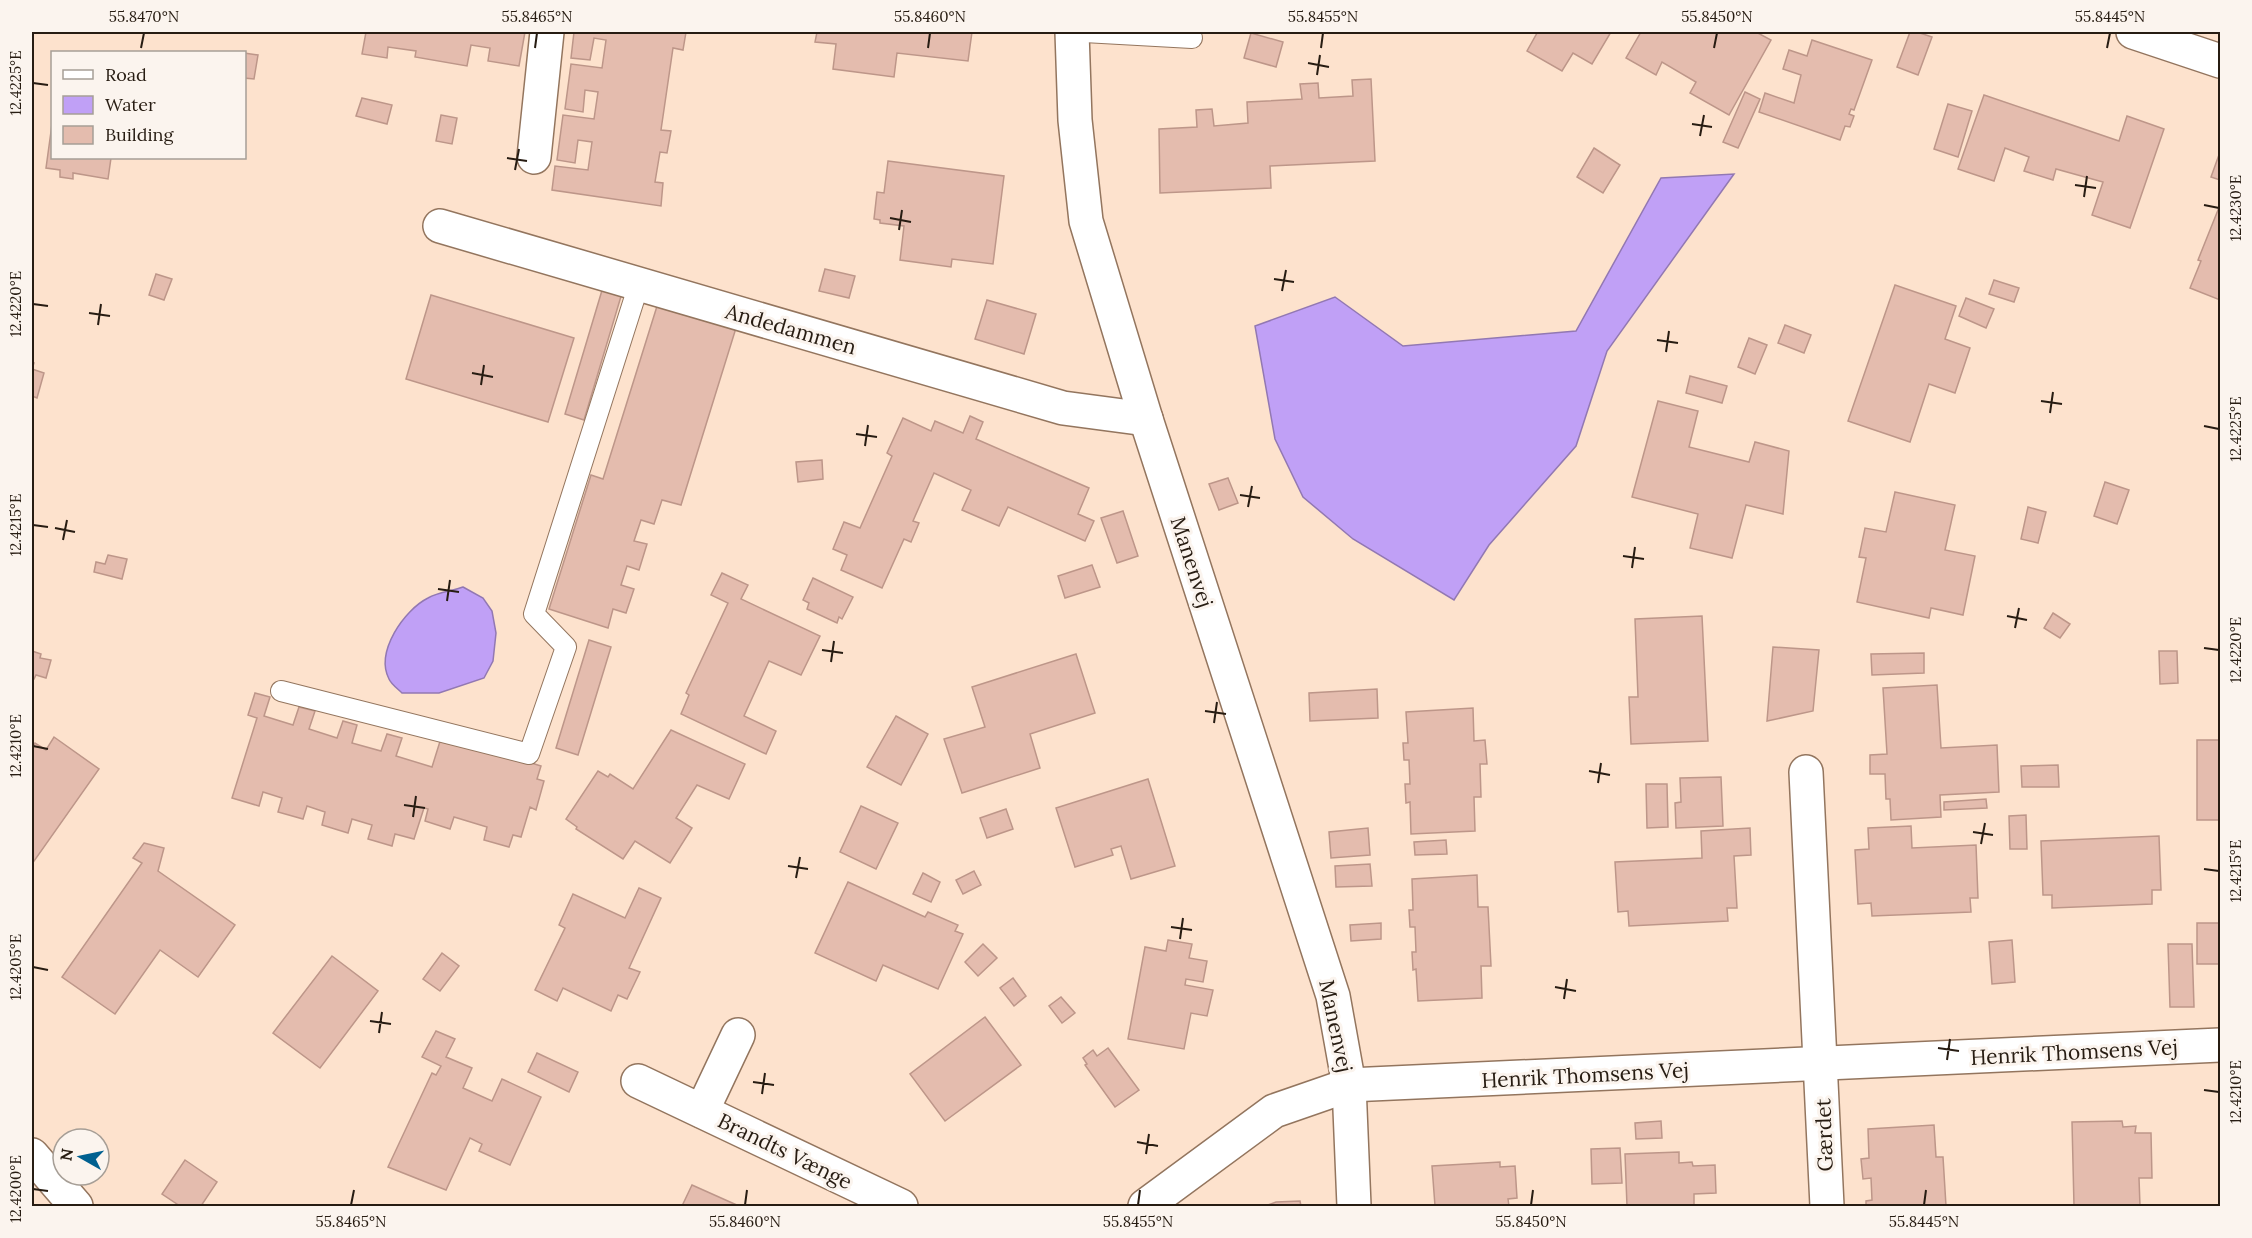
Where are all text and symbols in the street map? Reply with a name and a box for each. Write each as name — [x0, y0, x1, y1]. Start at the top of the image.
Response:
text: 55.8470°N — [109, 7, 179, 26]
text: 55.8465°N — [502, 7, 572, 26]
text: 55.8460°N — [894, 7, 966, 26]
text: 55.8455°N — [1288, 7, 1358, 26]
text: 55.8450°N — [1681, 7, 1753, 26]
text: 55.8445°N — [2075, 7, 2145, 26]
text: 12.4225°E — [6, 50, 25, 116]
legend — [51, 51, 246, 159]
text: Road — [105, 63, 147, 86]
text: Water — [105, 93, 156, 116]
text: Building — [105, 123, 175, 146]
text: 12.4230°E — [2226, 175, 2245, 241]
text: 12.4220°E — [6, 271, 25, 337]
street label: Andedammen — [722, 297, 860, 361]
text: 12.4225°E — [2226, 396, 2245, 462]
text: 12.4215°E — [6, 494, 25, 556]
street label: Manenvej — [1165, 513, 1219, 611]
text: 12.4220°E — [2226, 617, 2245, 683]
text: 12.4210°E — [6, 714, 25, 778]
text: 12.4215°E — [2226, 840, 2245, 902]
text: 12.4205°E — [6, 934, 25, 1000]
street label: Manenvej — [1313, 977, 1359, 1075]
street label: Henrik Thomsens Vej — [1970, 1033, 2178, 1071]
street label: Henrik Thomsens Vej — [1481, 1056, 1689, 1094]
text: 12.4210°E — [2226, 1060, 2245, 1124]
street label: Gærdet — [1809, 1097, 1839, 1172]
street label: Brandts Vænge — [713, 1107, 857, 1195]
north arrow — [51, 1127, 111, 1187]
text: N — [55, 1147, 77, 1162]
text: 12.4200°E — [6, 1155, 25, 1223]
text: 55.8465°N — [316, 1212, 386, 1231]
text: 55.8460°N — [709, 1212, 781, 1231]
text: 55.8455°N — [1103, 1212, 1173, 1231]
text: 55.8450°N — [1495, 1212, 1567, 1231]
text: 55.8445°N — [1889, 1212, 1959, 1231]

